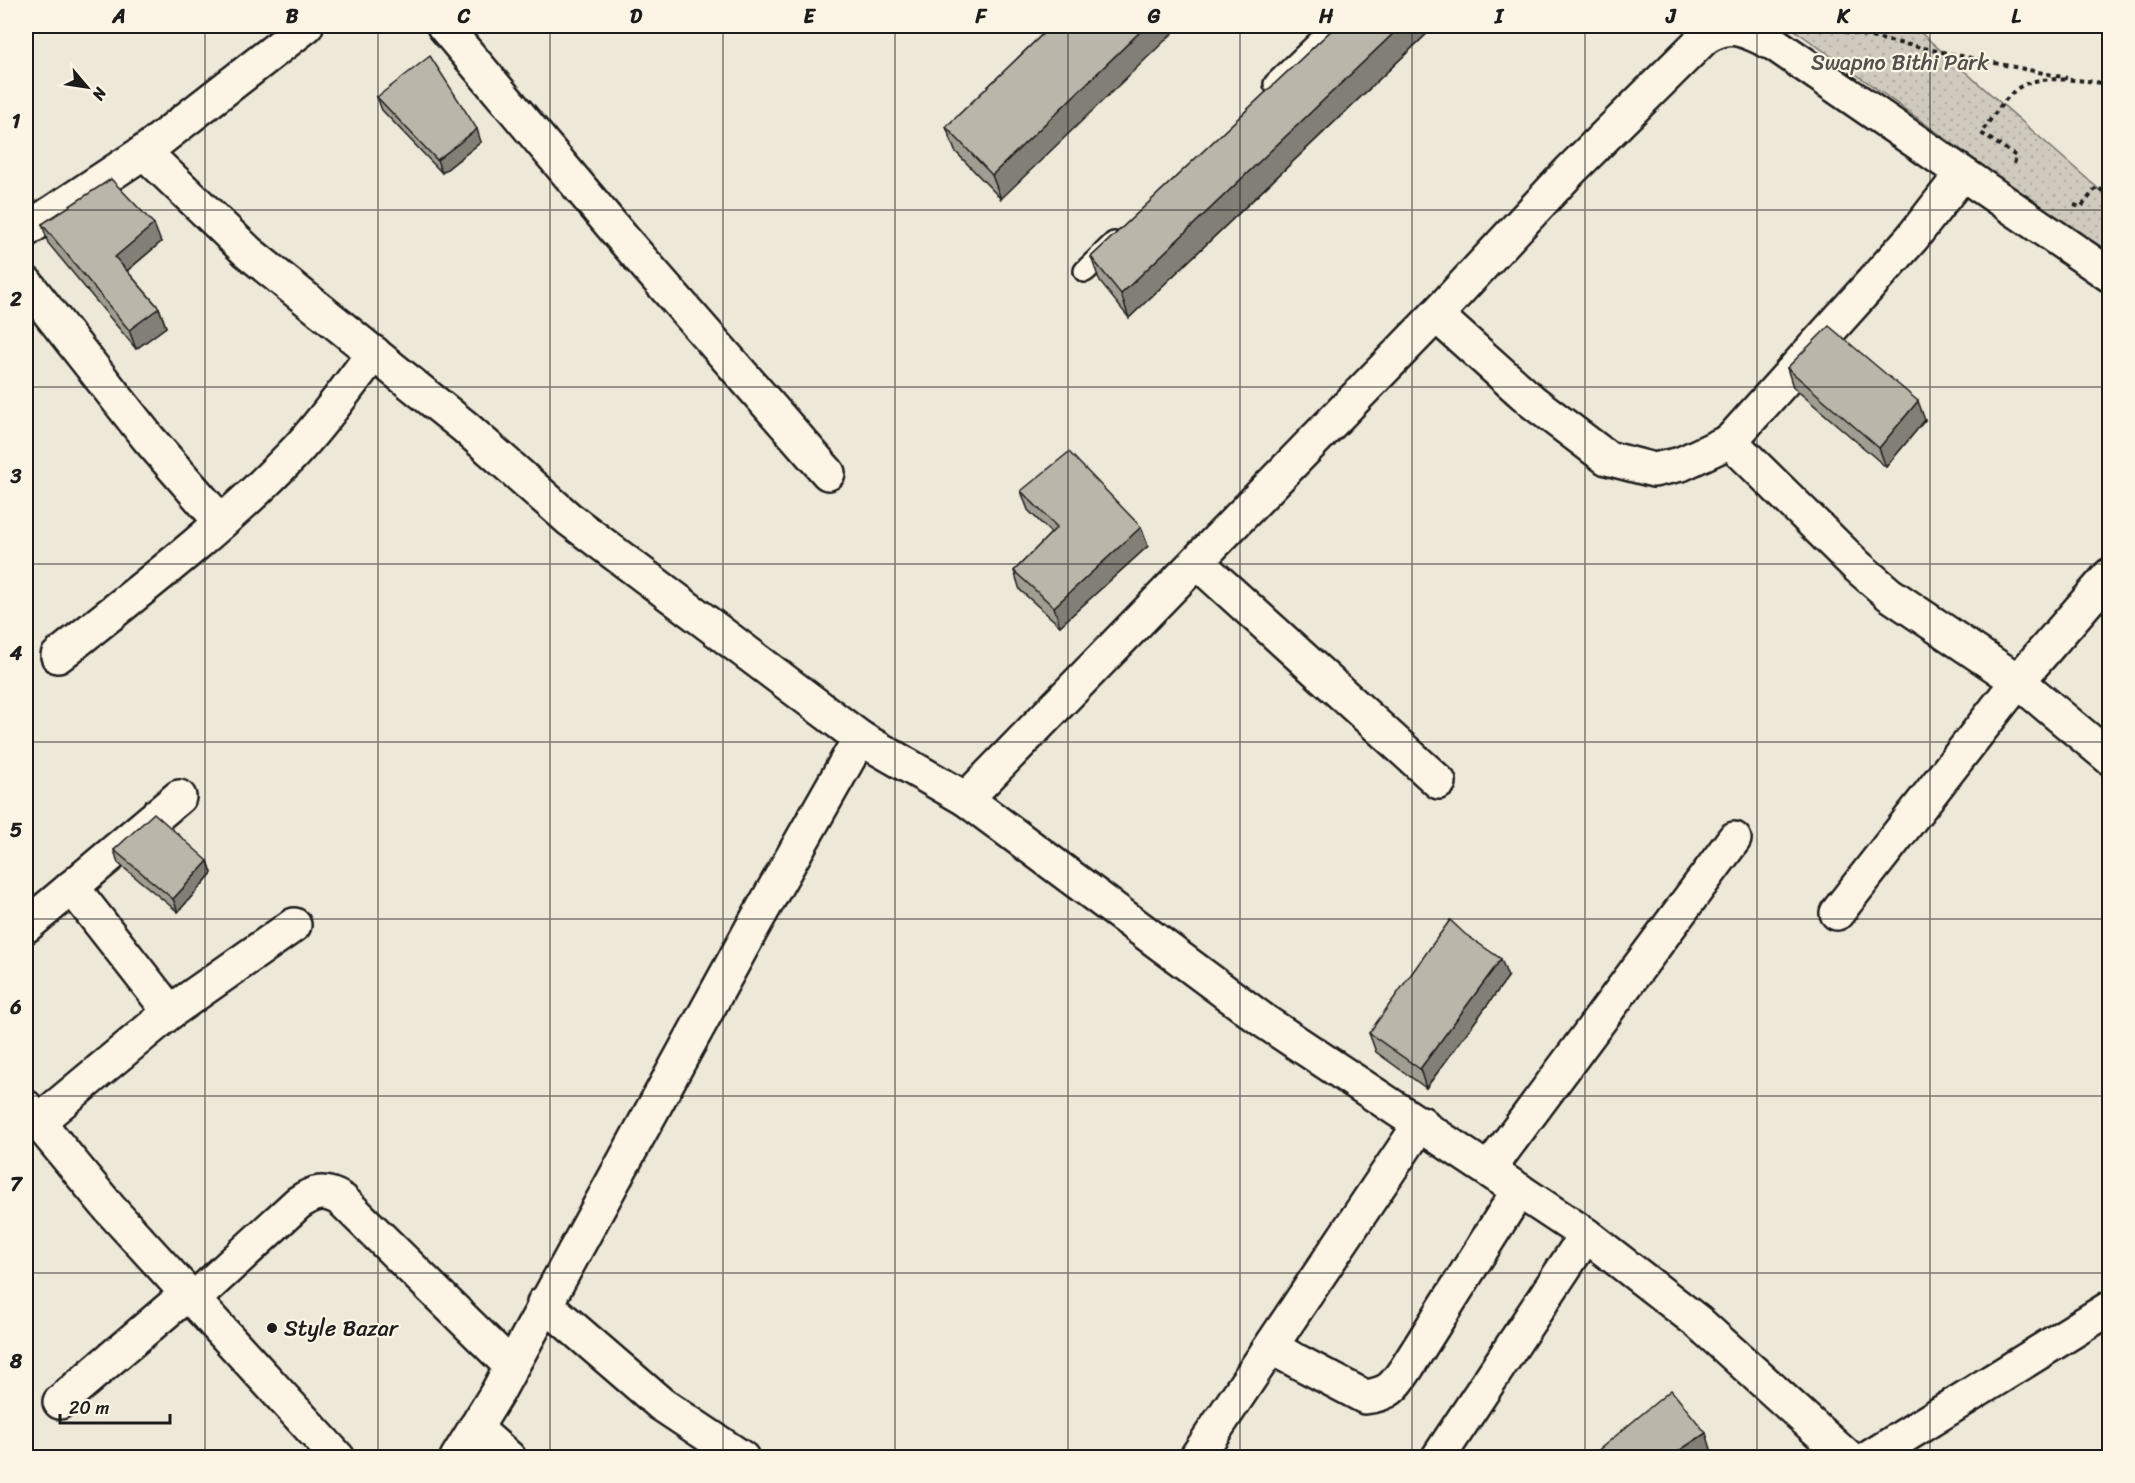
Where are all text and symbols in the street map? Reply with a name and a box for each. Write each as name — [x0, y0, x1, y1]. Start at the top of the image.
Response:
text: A — [111, 0, 126, 34]
text: B — [286, 0, 299, 34]
text: C — [457, 0, 471, 34]
text: D — [630, 0, 643, 34]
text: E — [803, 0, 816, 34]
text: F — [975, 0, 988, 34]
text: G — [1147, 0, 1161, 34]
text: H — [1318, 0, 1334, 34]
text: I — [1494, 0, 1505, 34]
text: J — [1665, 0, 1677, 34]
text: K — [1836, 0, 1851, 34]
text: L — [2011, 0, 2021, 34]
park label: Swapno Bithi Park — [1811, 43, 1989, 82]
north arrow — [57, 57, 117, 117]
text: N — [84, 81, 116, 107]
text: 1 — [12, 104, 21, 139]
text: 2 — [9, 282, 22, 317]
text: 3 — [10, 459, 22, 494]
text: 4 — [9, 636, 23, 671]
text: 5 — [10, 813, 22, 848]
text: 6 — [9, 990, 22, 1025]
text: 7 — [10, 1167, 23, 1202]
place label: Style Bazar — [284, 1309, 400, 1348]
marker: Style Bazar — [265, 1321, 279, 1335]
text: 8 — [9, 1344, 23, 1379]
scale bar — [60, 1387, 170, 1425]
text: 20 m — [69, 1392, 109, 1424]

